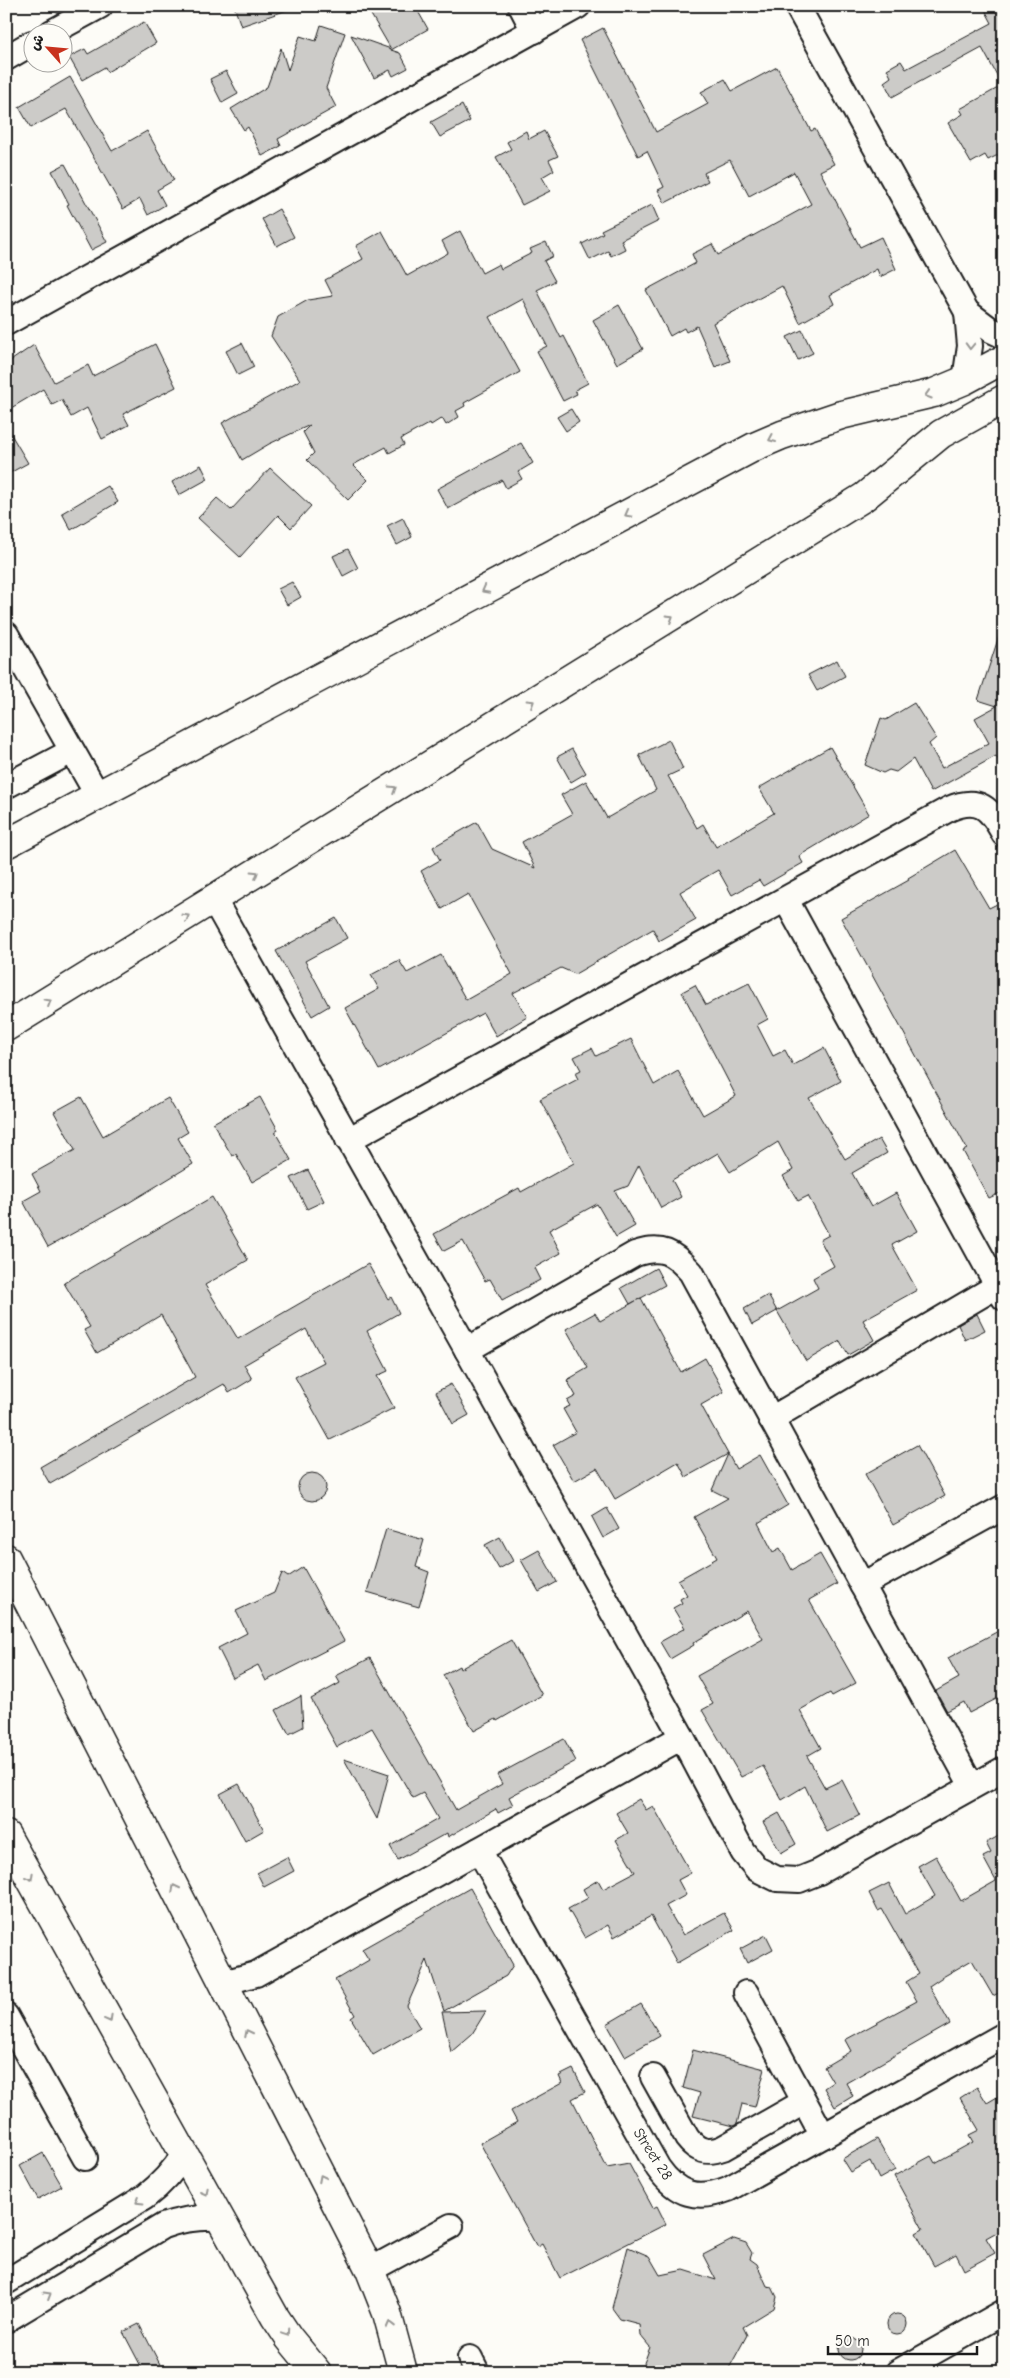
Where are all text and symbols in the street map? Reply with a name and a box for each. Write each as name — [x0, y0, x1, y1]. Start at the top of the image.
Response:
north arrow — [22, 22, 72, 72]
text: ش — [26, 32, 48, 53]
one-way arrow — [964, 342, 975, 350]
one-way arrow — [925, 389, 933, 399]
one-way arrow — [768, 433, 777, 444]
one-way arrow — [624, 508, 633, 518]
one-way arrow — [481, 584, 490, 594]
one-way arrow — [664, 614, 673, 624]
one-way arrow — [526, 700, 535, 710]
one-way arrow — [388, 785, 397, 795]
one-way arrow — [250, 871, 259, 881]
one-way arrow — [181, 913, 190, 923]
one-way arrow — [42, 998, 51, 1008]
one-way arrow — [24, 1872, 34, 1881]
one-way arrow — [170, 1884, 181, 1893]
one-way arrow — [103, 2014, 113, 2023]
one-way arrow — [244, 2029, 254, 2038]
street label: Street 28 — [630, 2125, 676, 2183]
one-way arrow — [318, 2174, 328, 2183]
one-way arrow — [199, 2187, 209, 2196]
one-way arrow — [135, 2194, 144, 2204]
one-way arrow — [43, 2292, 52, 2302]
one-way arrow — [385, 2321, 395, 2330]
scale bar — [828, 2323, 976, 2355]
one-way arrow — [279, 2328, 289, 2337]
text: 50 m — [835, 2332, 870, 2350]

